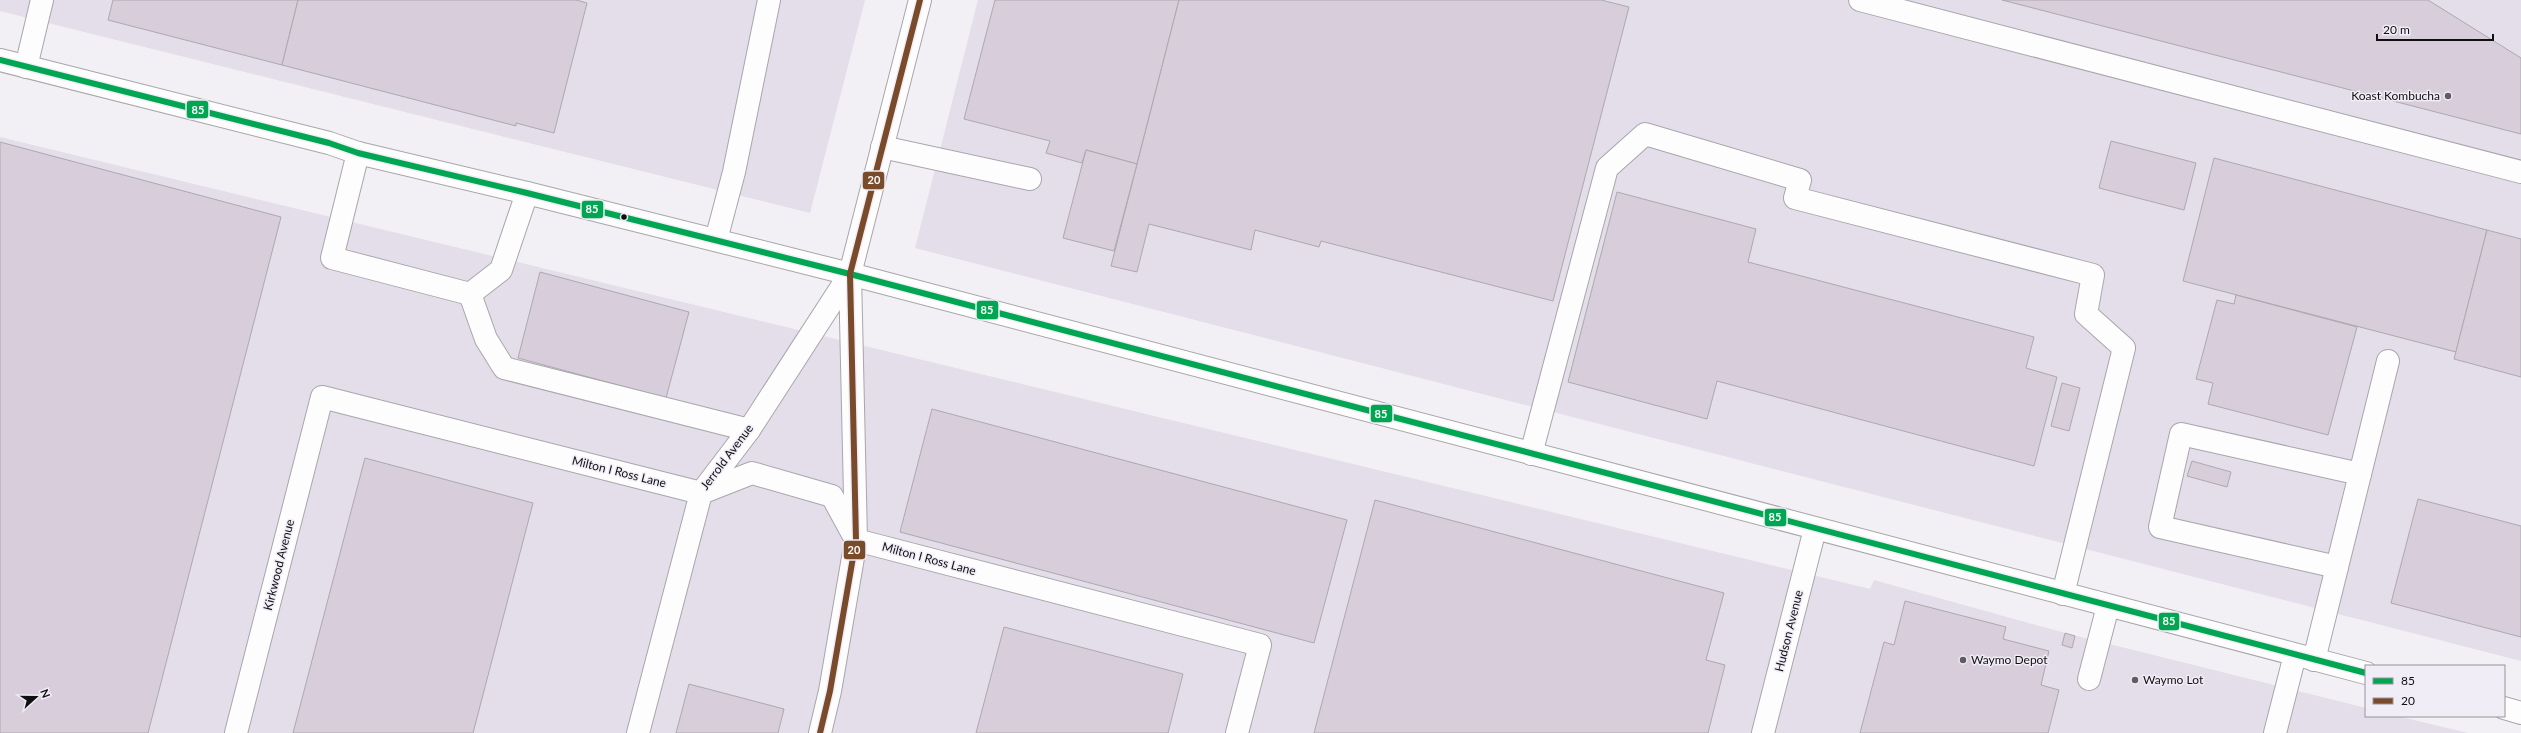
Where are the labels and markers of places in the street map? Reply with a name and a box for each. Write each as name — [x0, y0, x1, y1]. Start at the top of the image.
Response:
place label: Koast Kombucha — [2351, 88, 2440, 103]
marker: Koast Kombucha — [2443, 91, 2453, 101]
unlabelled marker — [619, 212, 629, 222]
place label: Waymo Depot — [1971, 652, 2048, 667]
marker: Waymo Depot — [1958, 655, 1968, 665]
place label: Waymo Lot — [2143, 672, 2204, 687]
marker: Waymo Lot — [2130, 675, 2140, 685]

